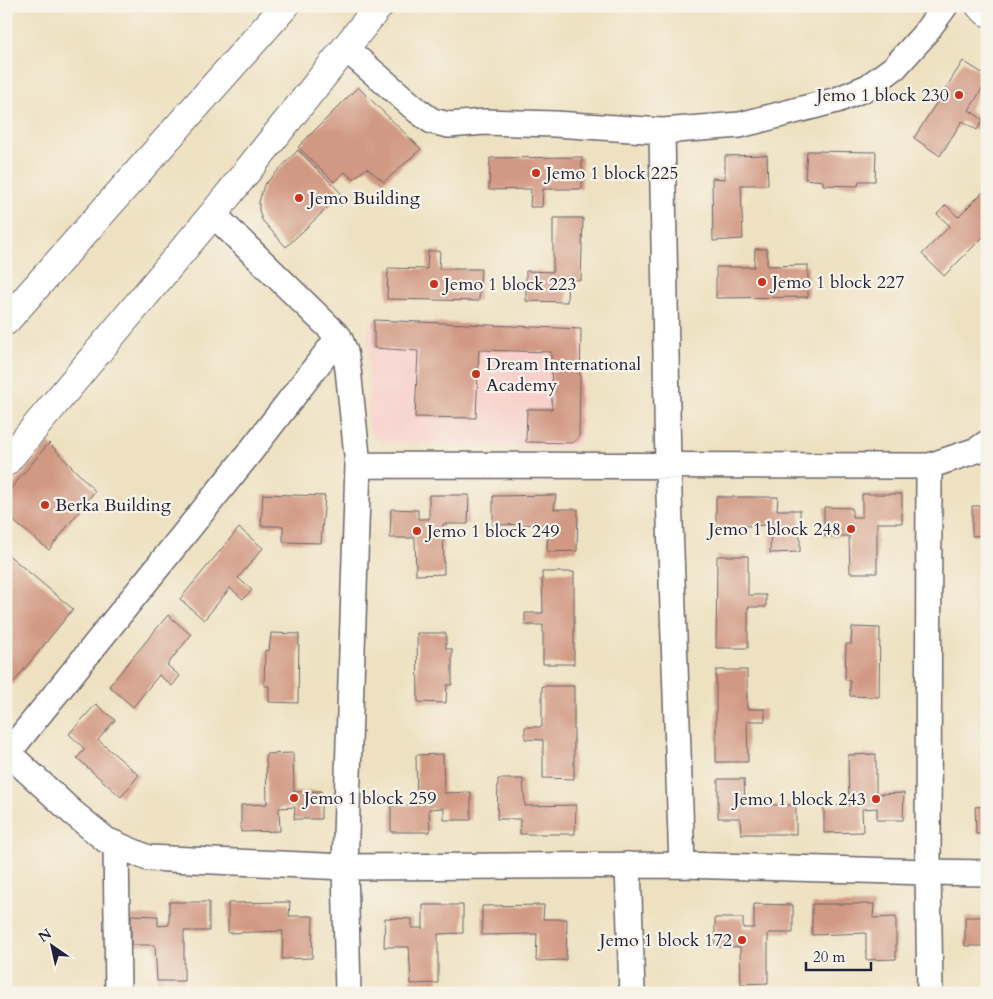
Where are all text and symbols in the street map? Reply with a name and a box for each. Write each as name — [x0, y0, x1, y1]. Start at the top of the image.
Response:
place label: Jemo 1 block 230 — [814, 83, 949, 108]
marker: Jemo 1 block 230 — [953, 89, 965, 101]
place label: Jemo 1 block 225 — [543, 161, 678, 186]
marker: Jemo 1 block 225 — [530, 167, 542, 179]
place label: Jemo Building — [306, 186, 421, 211]
marker: Jemo Building — [293, 192, 305, 204]
place label: Jemo 1 block 227 — [769, 270, 904, 295]
place label: Jemo 1 block 223 — [441, 272, 576, 297]
marker: Jemo 1 block 227 — [756, 276, 768, 288]
marker: Jemo 1 block 223 — [428, 278, 440, 290]
place label: Dream International Academy — [486, 352, 641, 398]
marker: Dream International Academy — [470, 368, 482, 380]
place label: Berka Building — [55, 493, 172, 518]
marker: Berka Building — [39, 499, 51, 511]
place label: Jemo 1 block 248 — [706, 517, 841, 542]
place label: Jemo 1 block 249 — [424, 519, 559, 544]
marker: Jemo 1 block 248 — [845, 523, 857, 535]
marker: Jemo 1 block 249 — [411, 525, 423, 537]
place label: Jemo 1 block 259 — [301, 786, 436, 811]
place label: Jemo 1 block 243 — [731, 787, 866, 812]
marker: Jemo 1 block 259 — [288, 792, 300, 804]
marker: Jemo 1 block 243 — [870, 793, 882, 805]
north arrow — [28, 922, 78, 972]
text: N — [35, 924, 55, 947]
place label: Jemo 1 block 172 — [597, 928, 732, 953]
marker: Jemo 1 block 172 — [736, 934, 748, 946]
scale bar — [806, 939, 870, 971]
text: 20 m — [813, 947, 845, 967]

